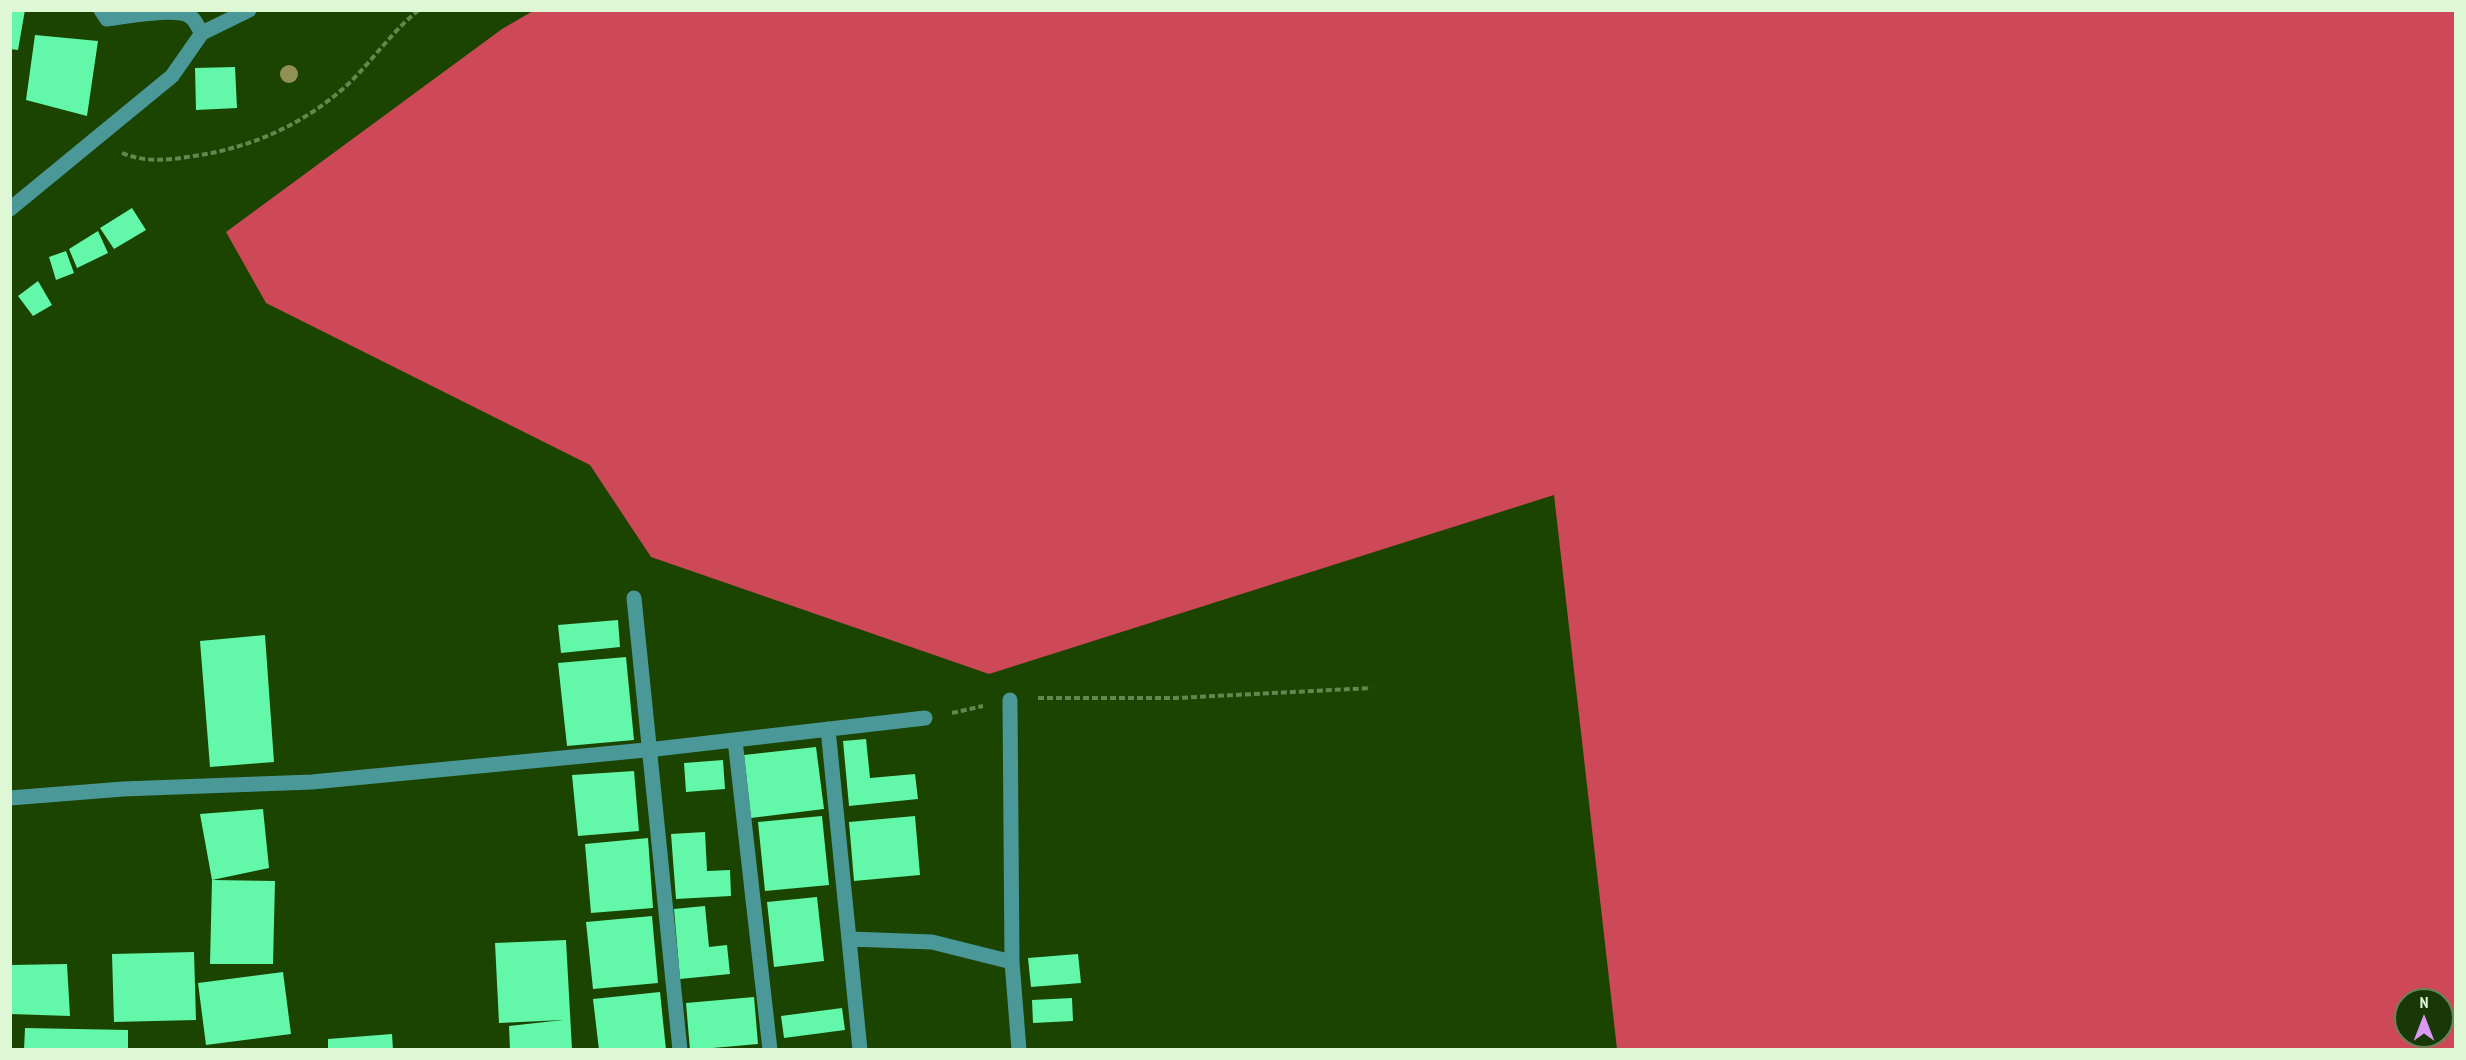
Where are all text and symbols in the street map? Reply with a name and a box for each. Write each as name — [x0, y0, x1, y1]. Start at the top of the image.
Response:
north arrow — [2394, 988, 2454, 1048]
text: N — [2420, 992, 2428, 1012]

